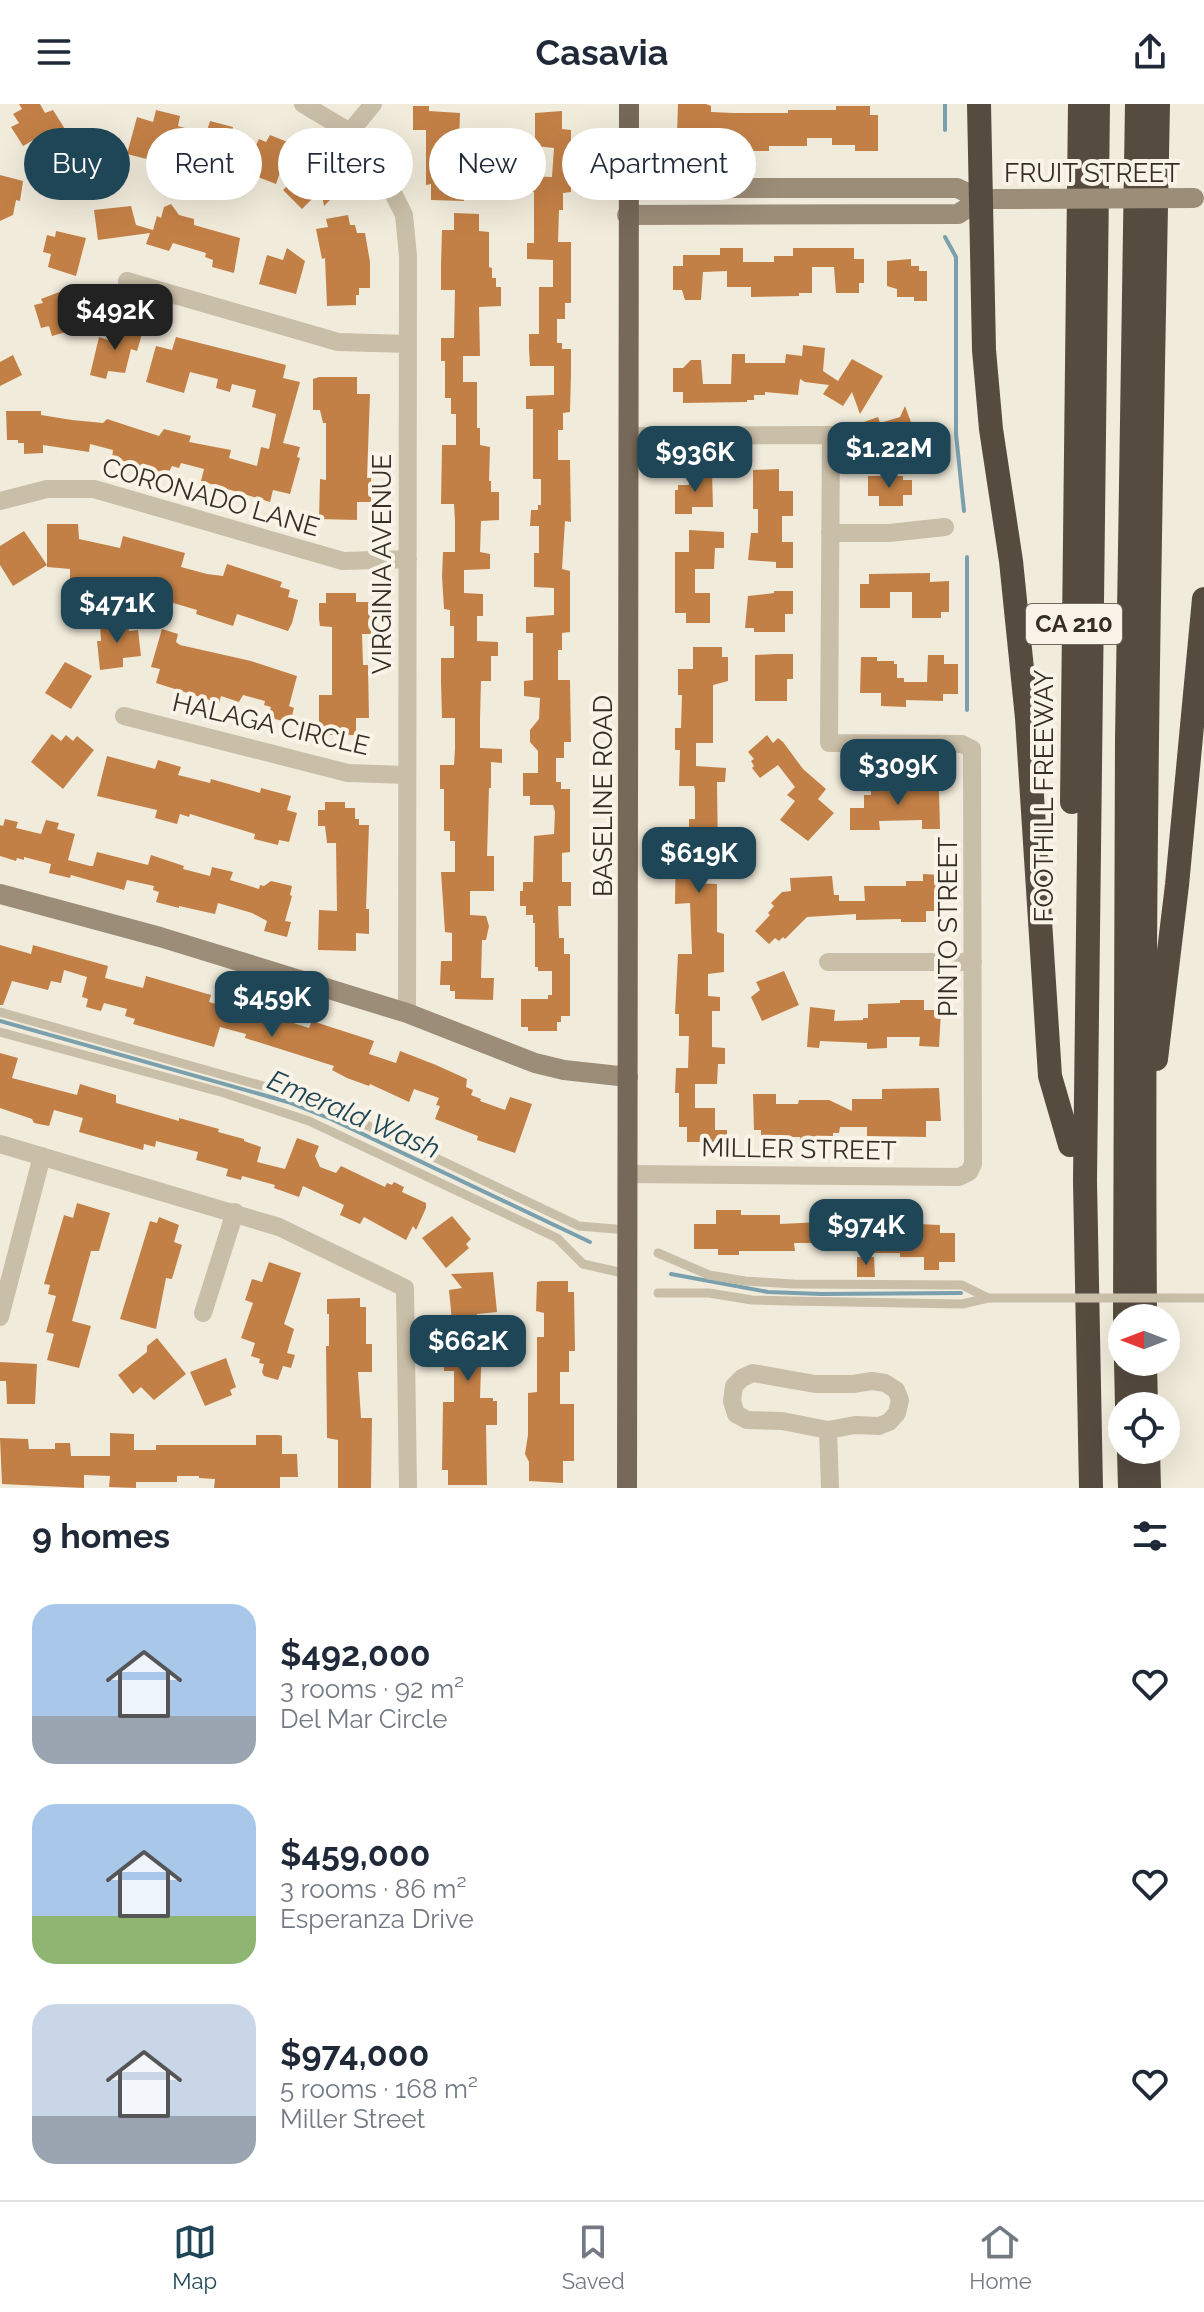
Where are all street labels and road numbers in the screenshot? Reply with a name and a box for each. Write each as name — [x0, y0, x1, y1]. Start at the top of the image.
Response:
street label: FRUIT STREET — [1004, 158, 1180, 188]
street label: CORONADO LANE — [99, 452, 323, 542]
street label: VIRGINIA AVENUE — [367, 454, 397, 674]
road number: CA 210 — [1026, 604, 1122, 644]
street label: FOOTHILL FREEWAY — [1029, 669, 1059, 923]
street label: HALAGA CIRCLE — [170, 687, 372, 761]
street label: BASELINE ROAD — [588, 695, 618, 897]
street label: PINTO STREET — [933, 837, 963, 1017]
street label: MILLER STREET — [701, 1132, 897, 1166]

